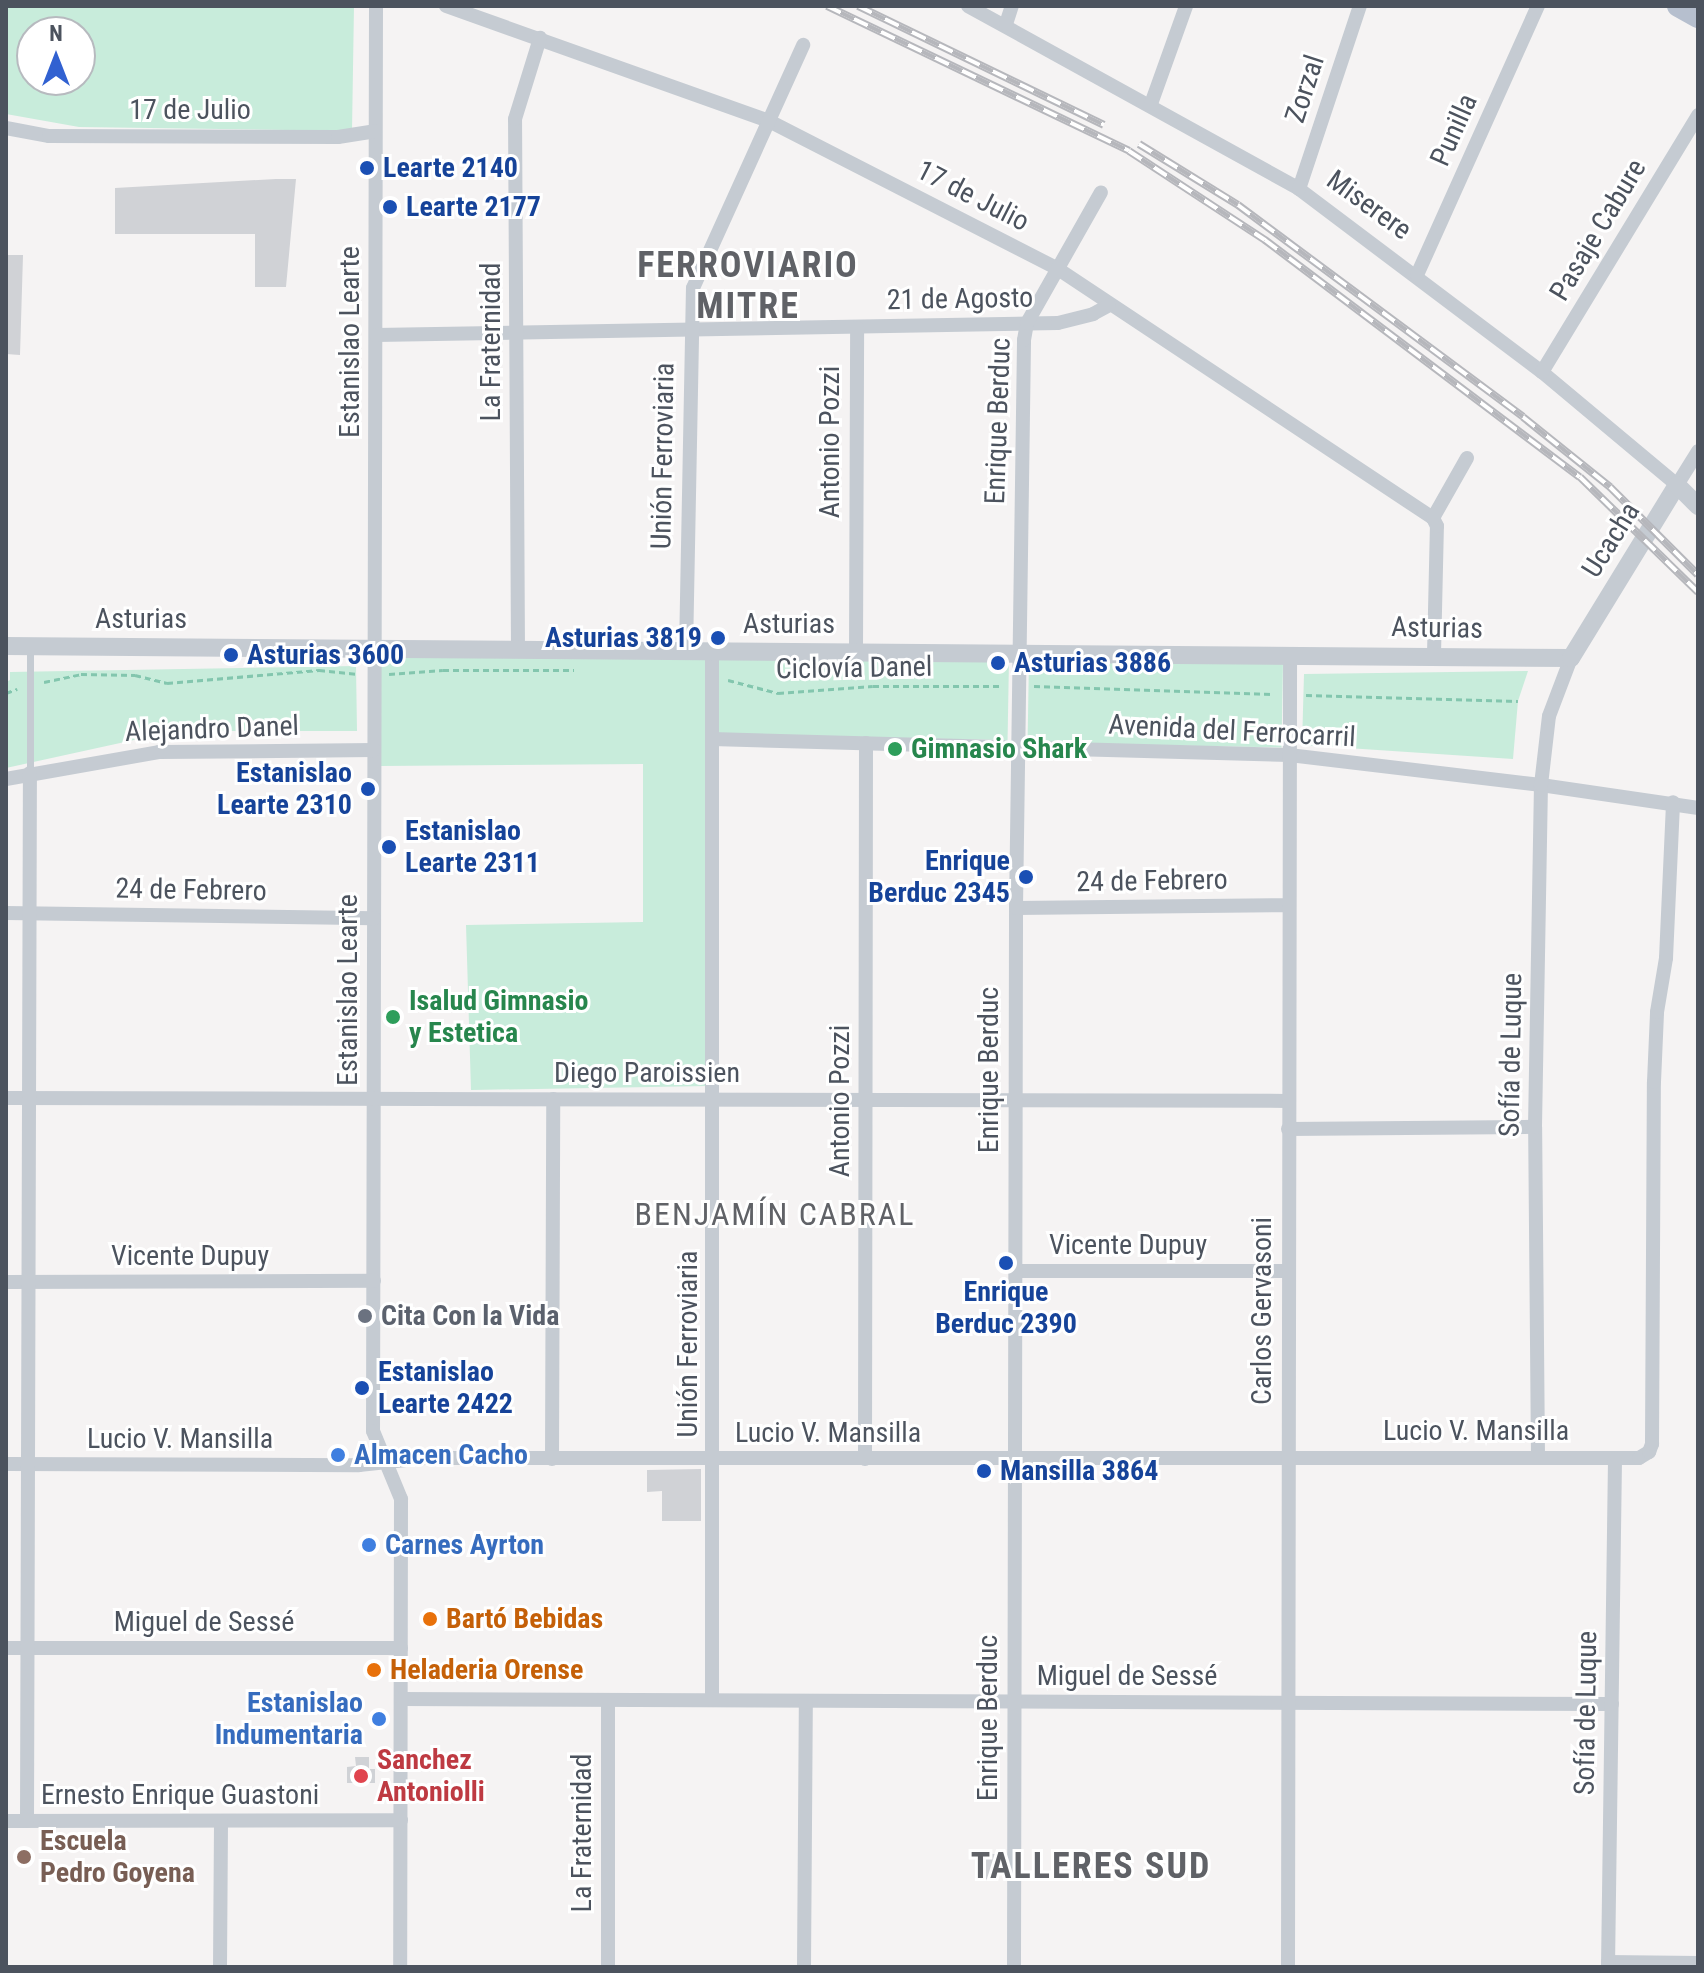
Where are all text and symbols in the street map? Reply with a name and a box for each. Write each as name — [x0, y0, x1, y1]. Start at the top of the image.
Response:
north arrow — [16, 16, 96, 96]
text: N — [49, 21, 63, 46]
street label: Zorzal — [1278, 51, 1332, 127]
street label: Punilla — [1423, 89, 1485, 171]
street label: 17 de Julio — [129, 93, 251, 127]
place label: Learte 2140 — [383, 151, 518, 185]
street label: 17 de Julio — [911, 153, 1035, 239]
street label: Pasaje Cabure — [1543, 153, 1653, 307]
marker: Learte 2140 — [358, 159, 376, 177]
street label: Miserere — [1320, 163, 1418, 247]
place label: Learte 2177 — [406, 190, 541, 224]
marker: Learte 2177 — [381, 198, 399, 216]
district label: FERROVIARIO MITRE — [637, 243, 859, 328]
street label: Estanislao Learte — [333, 246, 367, 438]
street label: La Fraternidad — [474, 263, 508, 421]
street label: 21 de Agosto — [887, 281, 1033, 317]
street label: Enrique Berduc — [978, 337, 1018, 505]
street label: Unión Ferroviaria — [645, 362, 681, 550]
street label: Antonio Pozzi — [813, 366, 847, 518]
street label: Ucacha — [1575, 496, 1647, 584]
street label: Asturias — [95, 602, 187, 636]
street label: Asturias — [743, 607, 835, 641]
street label: Asturias — [1391, 610, 1483, 646]
place label: Asturias 3819 — [545, 621, 702, 655]
marker: Asturias 3819 — [709, 629, 727, 647]
place label: Asturias 3600 — [247, 638, 404, 672]
marker: Asturias 3600 — [222, 646, 240, 664]
place label: Asturias 3886 — [1014, 646, 1171, 680]
street label: Ciclovía Danel — [776, 650, 932, 686]
marker: Asturias 3886 — [989, 654, 1007, 672]
street label: Avenida del Ferrocarril — [1108, 708, 1356, 754]
street label: Alejandro Danel — [124, 709, 300, 749]
place label: Gimnasio Shark — [911, 732, 1087, 766]
marker: Gimnasio Shark — [886, 740, 904, 758]
place label: Estanislao Learte 2310 — [217, 756, 352, 822]
marker: Estanislao Learte 2310 — [359, 780, 377, 798]
place label: Estanislao Learte 2311 — [405, 814, 540, 880]
marker: Estanislao Learte 2311 — [380, 838, 398, 856]
place label: Enrique Berduc 2345 — [868, 844, 1010, 910]
street label: 24 de Febrero — [1076, 863, 1228, 899]
marker: Enrique Berduc 2345 — [1017, 868, 1035, 886]
street label: 24 de Febrero — [115, 872, 267, 908]
street label: Estanislao Learte — [331, 894, 365, 1086]
street label: Sofía de Luque — [1493, 973, 1529, 1137]
place label: Isalud Gimnasio y Estetica — [409, 984, 589, 1050]
street label: Enrique Berduc — [972, 987, 1006, 1153]
marker: Isalud Gimnasio y Estetica — [384, 1008, 402, 1026]
street label: Antonio Pozzi — [823, 1025, 857, 1177]
street label: Diego Paroissien — [554, 1056, 740, 1090]
district label: BENJAMÍN CABRAL — [635, 1195, 915, 1233]
street label: Carlos Gervasoni — [1245, 1217, 1279, 1405]
street label: Vicente Dupuy — [1049, 1228, 1207, 1262]
street label: Vicente Dupuy — [111, 1239, 269, 1273]
street label: Unión Ferroviaria — [671, 1251, 705, 1437]
marker: Enrique Berduc 2390 — [997, 1254, 1015, 1272]
place label: Enrique Berduc 2390 — [935, 1275, 1077, 1341]
place label: Cita Con la Vida — [381, 1299, 559, 1333]
marker: Cita Con la Vida — [356, 1307, 374, 1325]
place label: Estanislao Learte 2422 — [378, 1355, 513, 1421]
marker: Estanislao Learte 2422 — [353, 1379, 371, 1397]
street label: Lucio V. Mansilla — [1383, 1414, 1569, 1448]
street label: Lucio V. Mansilla — [735, 1416, 921, 1450]
street label: Lucio V. Mansilla — [87, 1422, 273, 1456]
place label: Almacen Cacho — [354, 1438, 528, 1472]
marker: Almacen Cacho — [329, 1446, 347, 1464]
place label: Mansilla 3864 — [1000, 1454, 1158, 1488]
marker: Mansilla 3864 — [975, 1462, 993, 1480]
place label: Carnes Ayrton — [385, 1528, 544, 1562]
marker: Carnes Ayrton — [360, 1536, 378, 1554]
place label: Bartó Bebidas — [446, 1602, 603, 1636]
street label: Miguel de Sessé — [114, 1605, 294, 1639]
marker: Bartó Bebidas — [421, 1610, 439, 1628]
street label: Sofía de Luque — [1568, 1631, 1604, 1795]
street label: Enrique Berduc — [971, 1635, 1005, 1801]
place label: Heladeria Orense — [390, 1653, 583, 1687]
street label: Miguel de Sessé — [1037, 1659, 1217, 1693]
marker: Heladeria Orense — [365, 1661, 383, 1679]
place label: Estanislao Indumentaria — [215, 1686, 363, 1752]
marker: Estanislao Indumentaria — [370, 1710, 388, 1728]
place label: Sanchez Antoniolli — [377, 1743, 485, 1809]
street label: La Fraternidad — [565, 1754, 599, 1912]
marker: Sanchez Antoniolli — [352, 1767, 370, 1785]
street label: Ernesto Enrique Guastoni — [41, 1778, 319, 1812]
place label: Escuela Pedro Goyena — [40, 1824, 195, 1890]
district label: TALLERES SUD — [971, 1845, 1211, 1889]
marker: Escuela Pedro Goyena — [15, 1848, 33, 1866]

